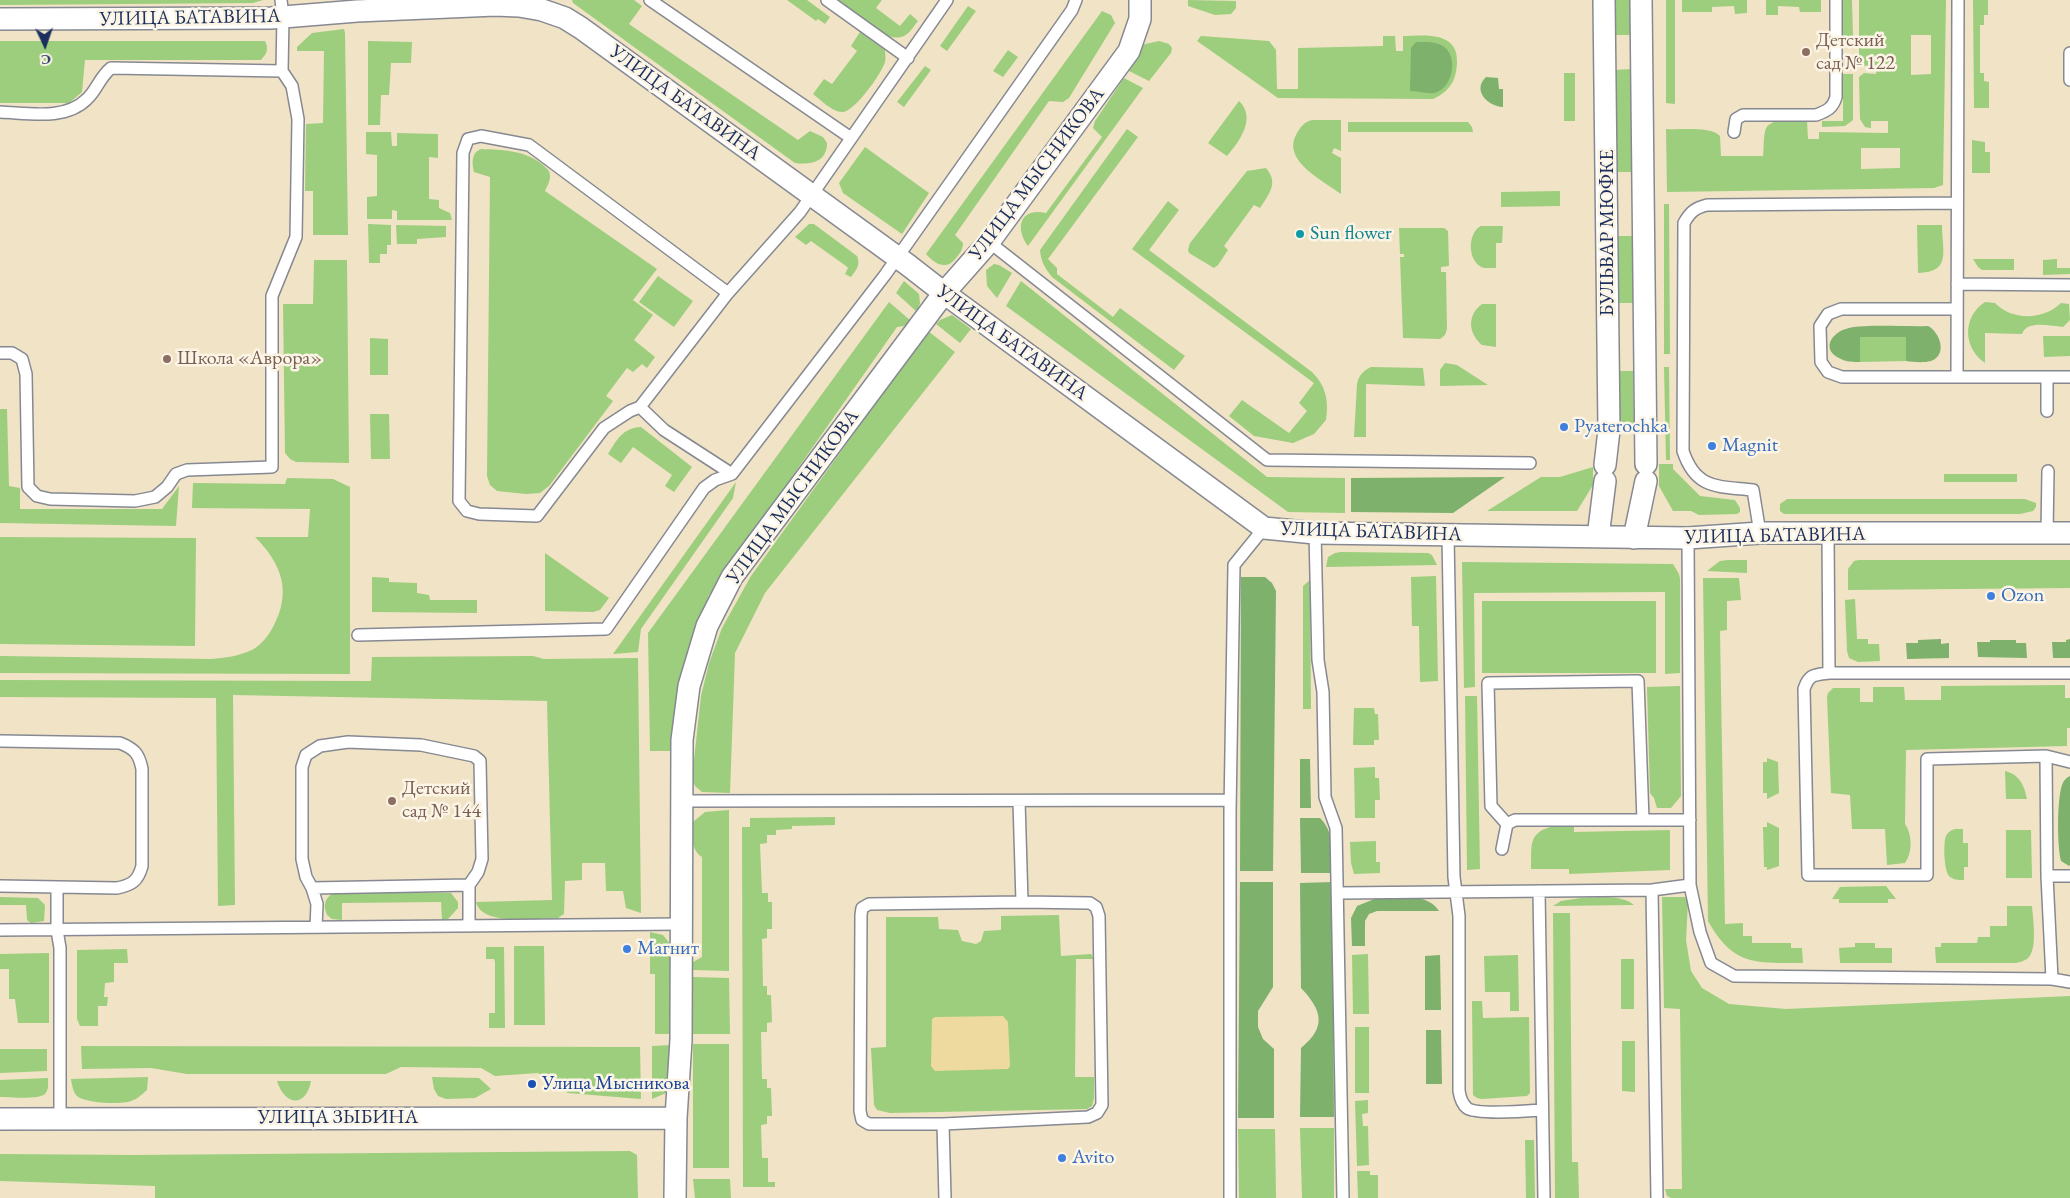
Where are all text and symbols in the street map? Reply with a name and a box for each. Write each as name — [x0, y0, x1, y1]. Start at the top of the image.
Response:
street label: УЛИЦА БАТАВИНА — [99, 4, 281, 32]
north arrow — [20, 20, 70, 70]
place label: Детский сад № 122 — [1816, 29, 1895, 76]
street label: УЛИЦА БАТАВИНА — [605, 40, 765, 166]
marker: Детский сад № 122 — [1800, 46, 1812, 58]
text: С — [40, 51, 51, 69]
street label: УЛИЦА МЫСНИКОВА — [964, 83, 1110, 265]
street label: БУЛЬВАР МЮФКЕ — [1596, 149, 1620, 317]
place label: Sun flower — [1310, 222, 1392, 246]
marker: Sun flower — [1294, 228, 1306, 240]
street label: УЛИЦА БАТАВИНА — [932, 280, 1092, 406]
place label: Школа «Аврора» — [177, 347, 322, 371]
marker: Школа «Аврора» — [161, 353, 173, 365]
street label: УЛИЦА МЫСНИКОВА — [722, 405, 864, 589]
place label: Pyaterochka — [1574, 415, 1668, 439]
marker: Pyaterochka — [1558, 421, 1570, 433]
place label: Magnit — [1722, 434, 1778, 458]
marker: Magnit — [1706, 440, 1718, 452]
street label: УЛИЦА БАТАВИНА — [1280, 517, 1462, 547]
street label: УЛИЦА БАТАВИНА — [1684, 522, 1866, 550]
place label: Ozon — [2001, 584, 2044, 608]
marker: Ozon — [1985, 590, 1997, 602]
place label: Детский сад № 144 — [402, 777, 481, 824]
marker: Детский сад № 144 — [386, 795, 398, 807]
place label: Магнит — [637, 937, 699, 961]
marker: Магнит — [621, 943, 633, 955]
place label: Улица Мысникова — [542, 1072, 690, 1096]
marker: Улица Мысникова — [526, 1078, 538, 1090]
street label: УЛИЦА ЗЫБИНА — [258, 1106, 418, 1130]
place label: Avito — [1072, 1146, 1114, 1170]
marker: Avito — [1056, 1152, 1068, 1164]

